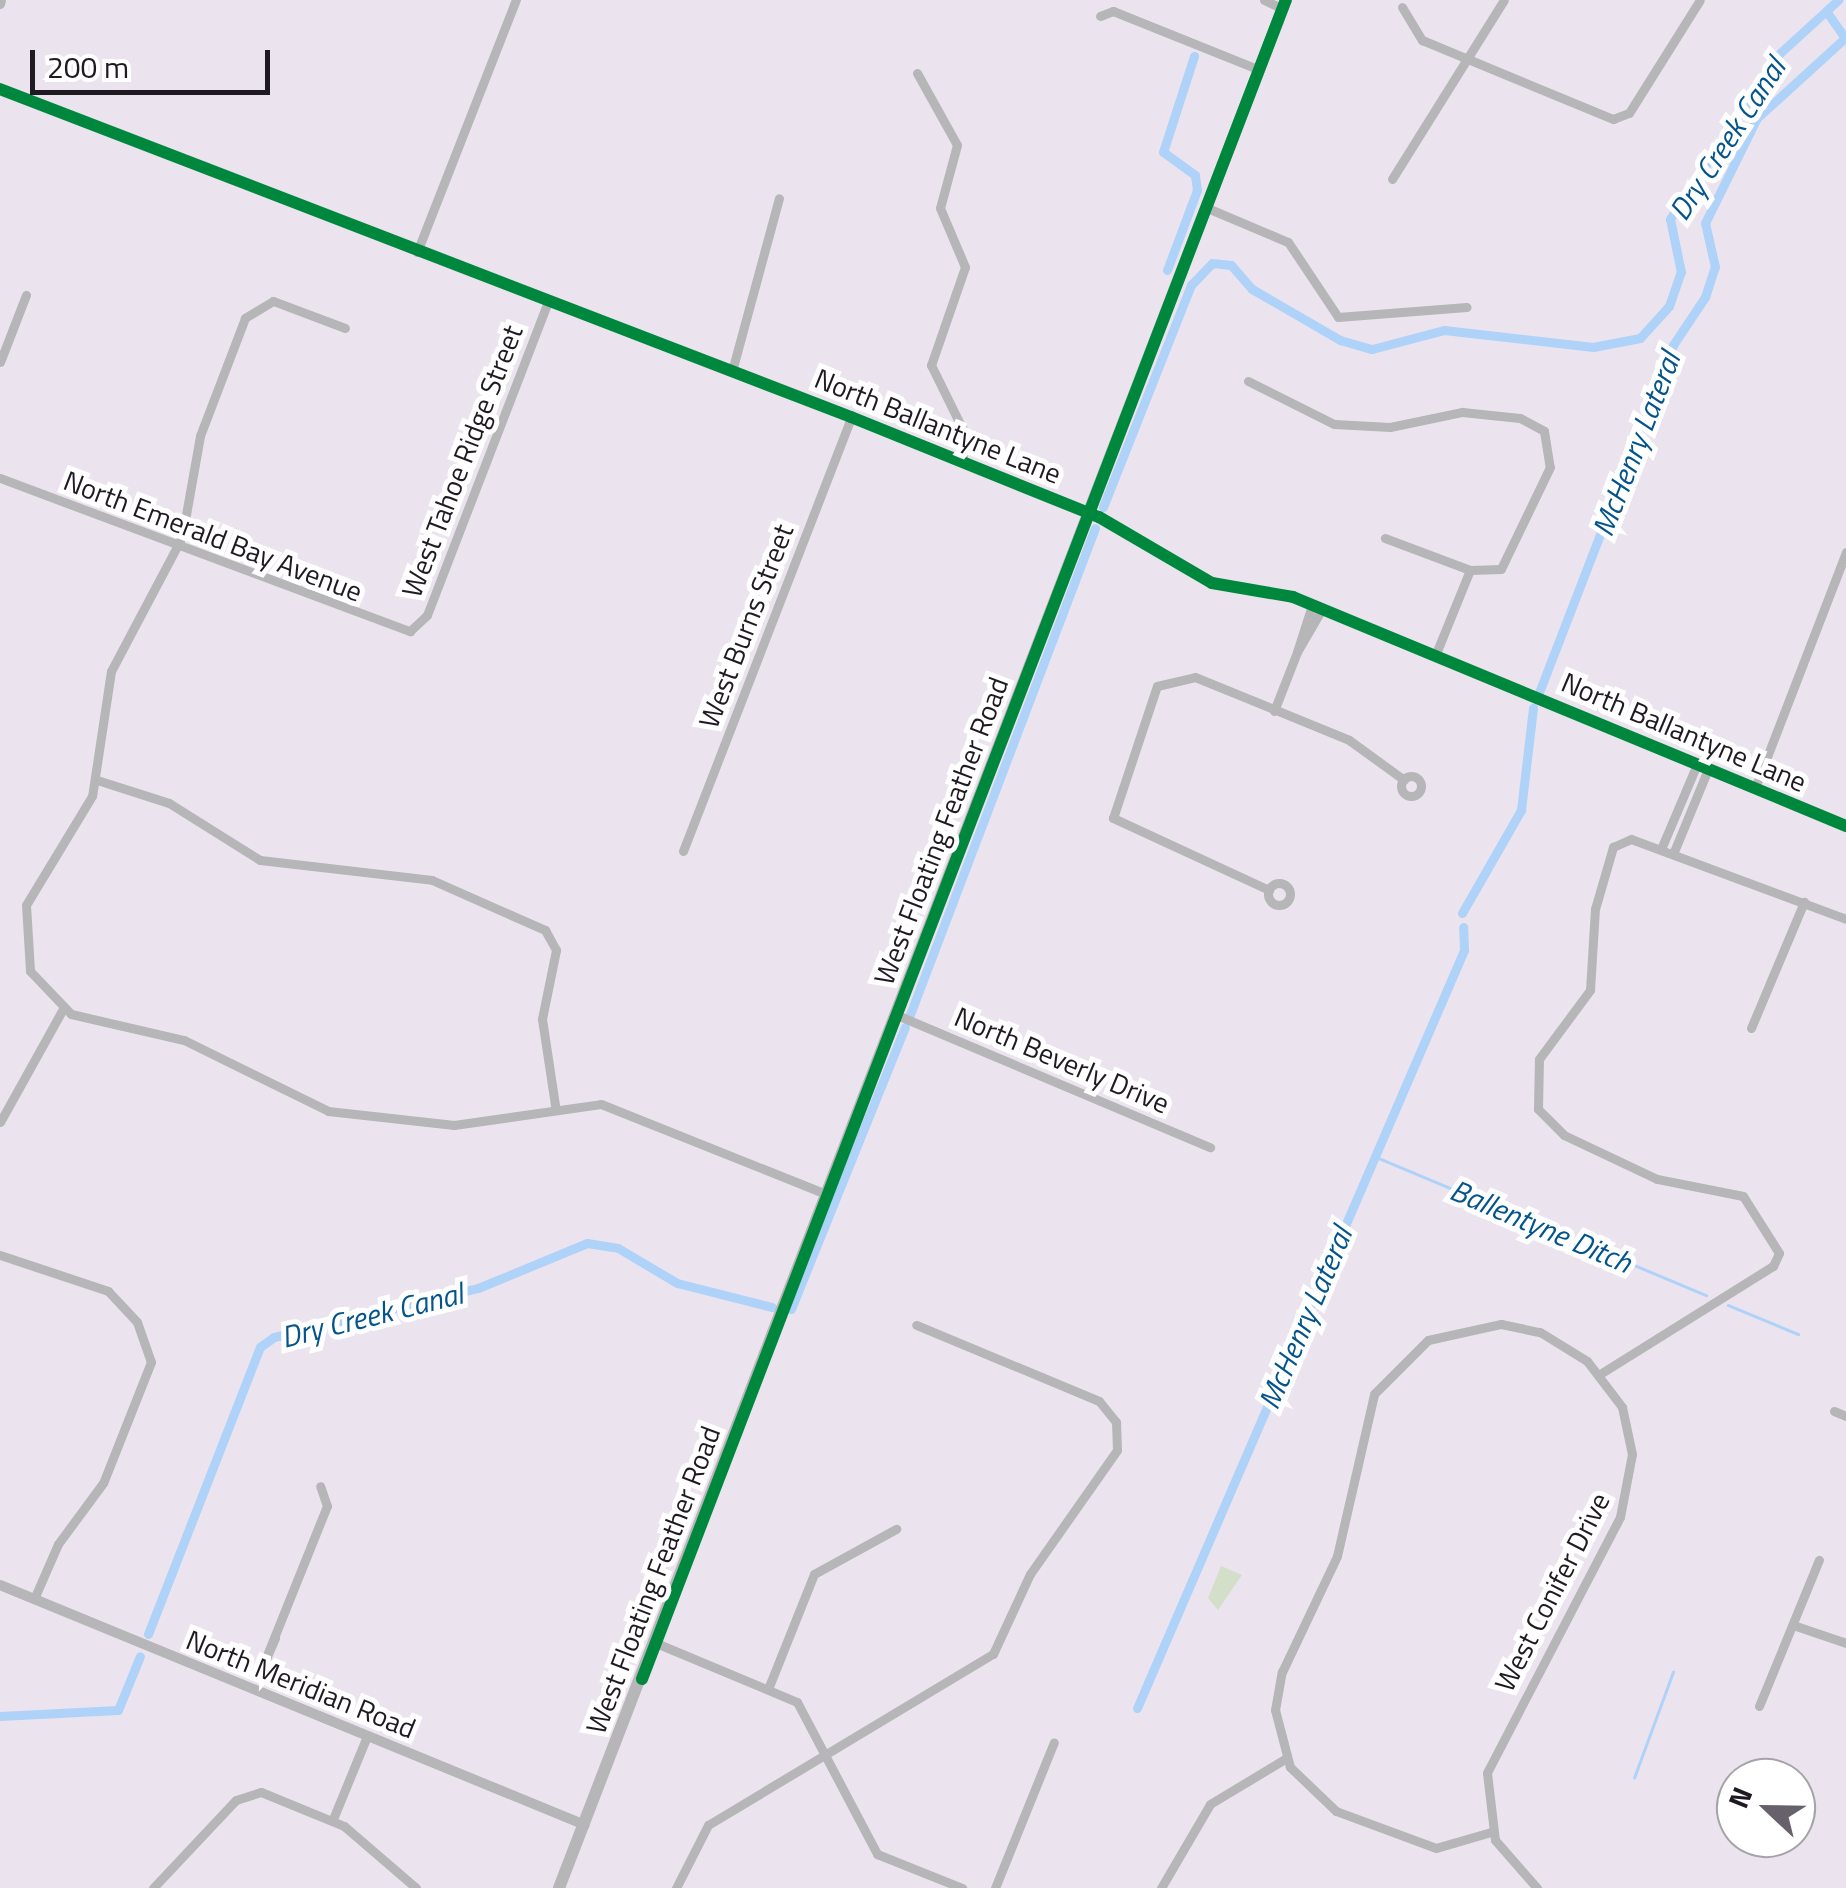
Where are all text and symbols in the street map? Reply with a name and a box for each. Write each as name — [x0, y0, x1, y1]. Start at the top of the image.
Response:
scale bar — [35, 30, 275, 92]
text: 200 m — [47, 44, 129, 90]
water label: Dry Creek Canal — [1661, 51, 1793, 227]
street label: West Tahoe Ridge Street — [395, 320, 529, 602]
water label: McHenry Lateral — [1584, 347, 1688, 541]
street label: North Ballantyne Lane — [810, 361, 1066, 491]
street label: North Emerald Bay Avenue — [59, 464, 367, 608]
street label: West Burns Street — [692, 519, 800, 733]
street label: North Ballantyne Lane — [1556, 665, 1812, 799]
street label: West Floating Feather Road — [867, 672, 1015, 990]
street label: North Beverly Drive — [950, 1000, 1174, 1120]
water label: Ballentyne Ditch — [1445, 1172, 1637, 1280]
water label: McHenry Lateral — [1251, 1222, 1359, 1414]
water label: Dry Creek Canal — [277, 1275, 467, 1355]
street label: West Floating Feather Road — [579, 1421, 727, 1739]
street label: West Conifer Drive — [1487, 1487, 1617, 1697]
street label: North Meridian Road — [181, 1623, 421, 1745]
north arrow — [1716, 1758, 1816, 1858]
text: N — [1716, 1780, 1763, 1814]

